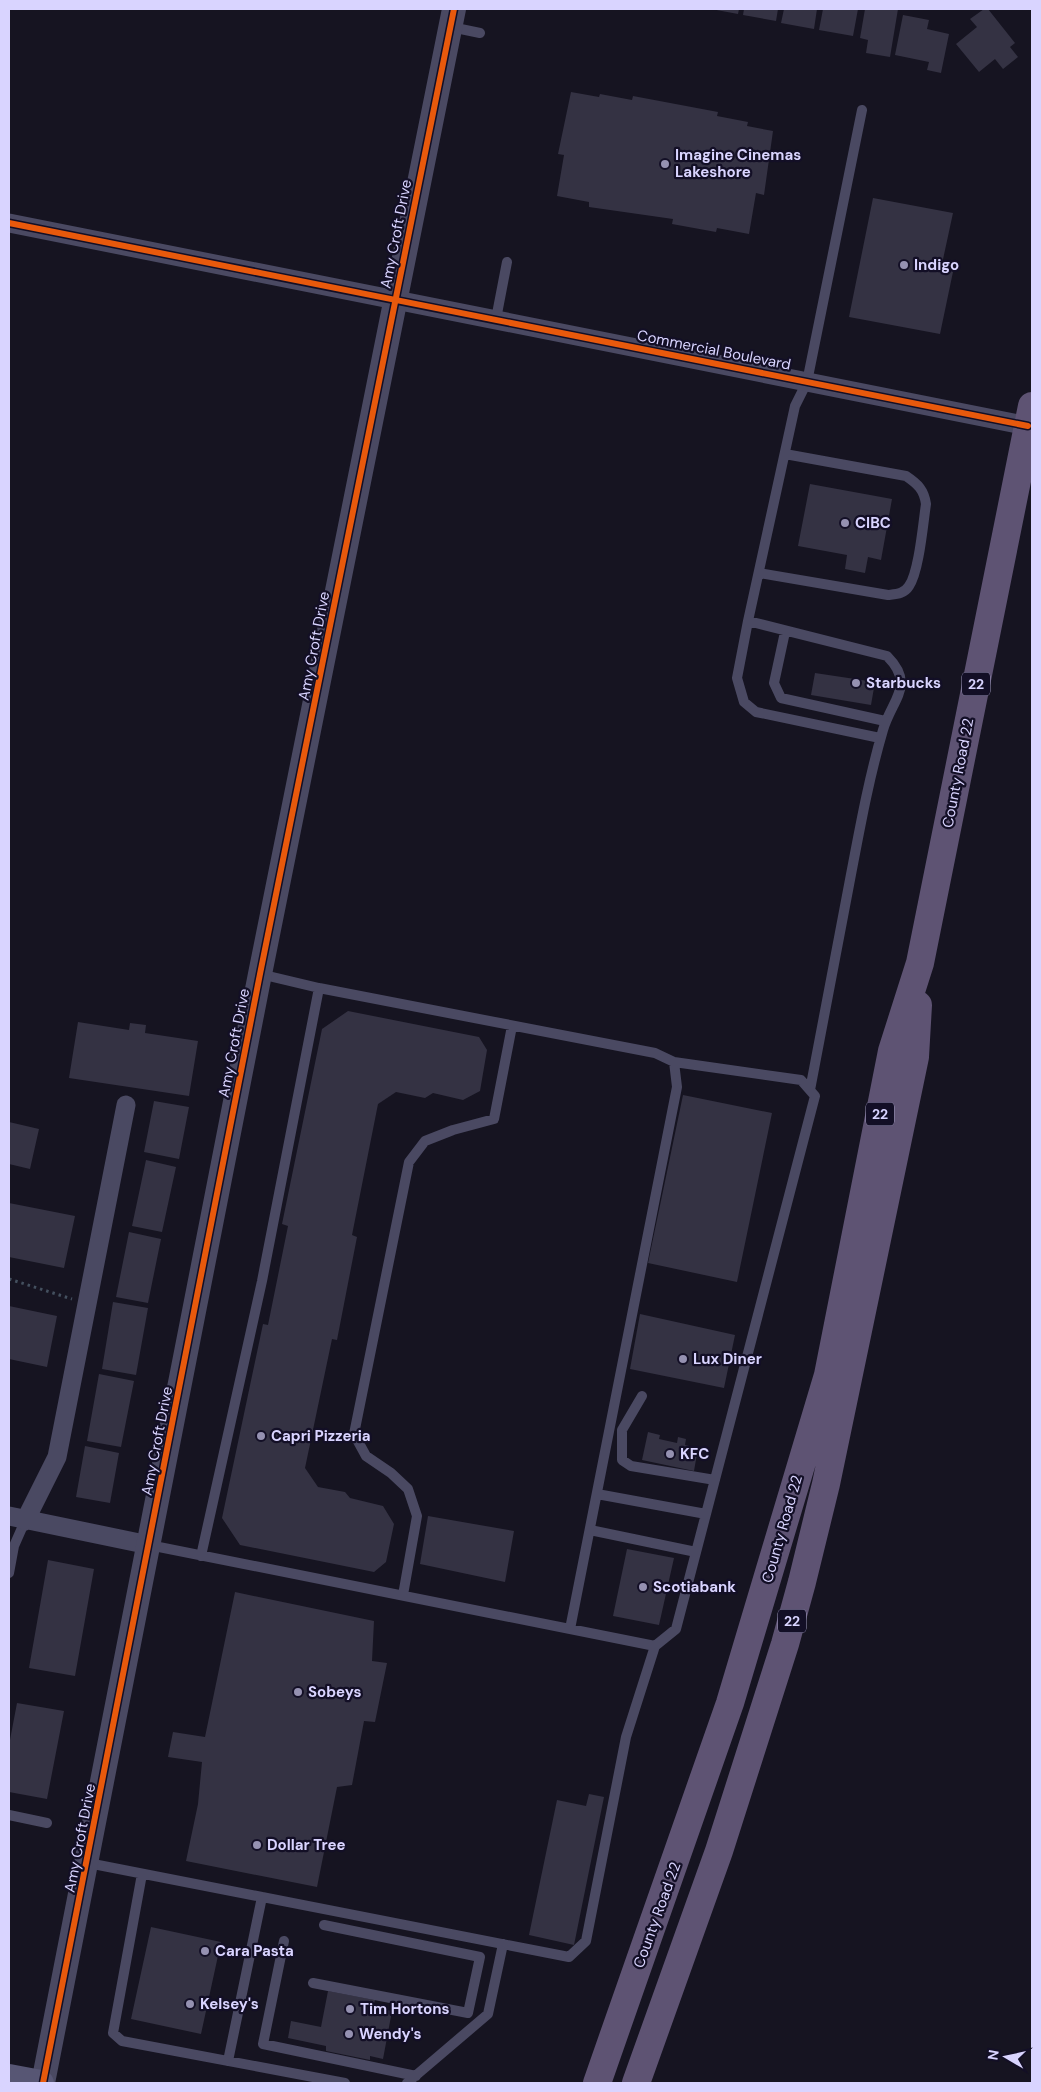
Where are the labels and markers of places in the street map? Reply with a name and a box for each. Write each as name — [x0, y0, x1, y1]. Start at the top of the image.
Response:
place label: Imagine Cinemas Lakeshore — [675, 145, 801, 182]
marker: Imagine Cinemas Lakeshore — [659, 158, 671, 170]
place label: Indigo — [914, 255, 959, 275]
marker: Indigo — [898, 259, 910, 271]
place label: CIBC — [855, 513, 891, 533]
marker: CIBC — [839, 517, 851, 529]
place label: Starbucks — [866, 673, 941, 693]
marker: Starbucks — [850, 677, 862, 689]
place label: Lux Diner — [693, 1349, 762, 1369]
marker: Lux Diner — [677, 1353, 689, 1365]
place label: Capri Pizzeria — [271, 1426, 371, 1446]
marker: Capri Pizzeria — [255, 1430, 267, 1442]
place label: KFC — [680, 1444, 709, 1464]
marker: KFC — [664, 1448, 676, 1460]
place label: Scotiabank — [653, 1577, 736, 1597]
marker: Scotiabank — [637, 1581, 649, 1593]
place label: Sobeys — [308, 1682, 361, 1702]
marker: Sobeys — [292, 1686, 304, 1698]
place label: Dollar Tree — [267, 1835, 346, 1855]
marker: Dollar Tree — [251, 1839, 263, 1851]
place label: Cara Pasta — [215, 1941, 294, 1961]
marker: Cara Pasta — [199, 1945, 211, 1957]
place label: Kelsey's — [200, 1994, 259, 2014]
marker: Kelsey's — [184, 1998, 196, 2010]
place label: Tim Hortons — [360, 1999, 449, 2019]
marker: Tim Hortons — [344, 2003, 356, 2015]
place label: Wendy's — [359, 2024, 422, 2044]
marker: Wendy's — [343, 2028, 355, 2040]

